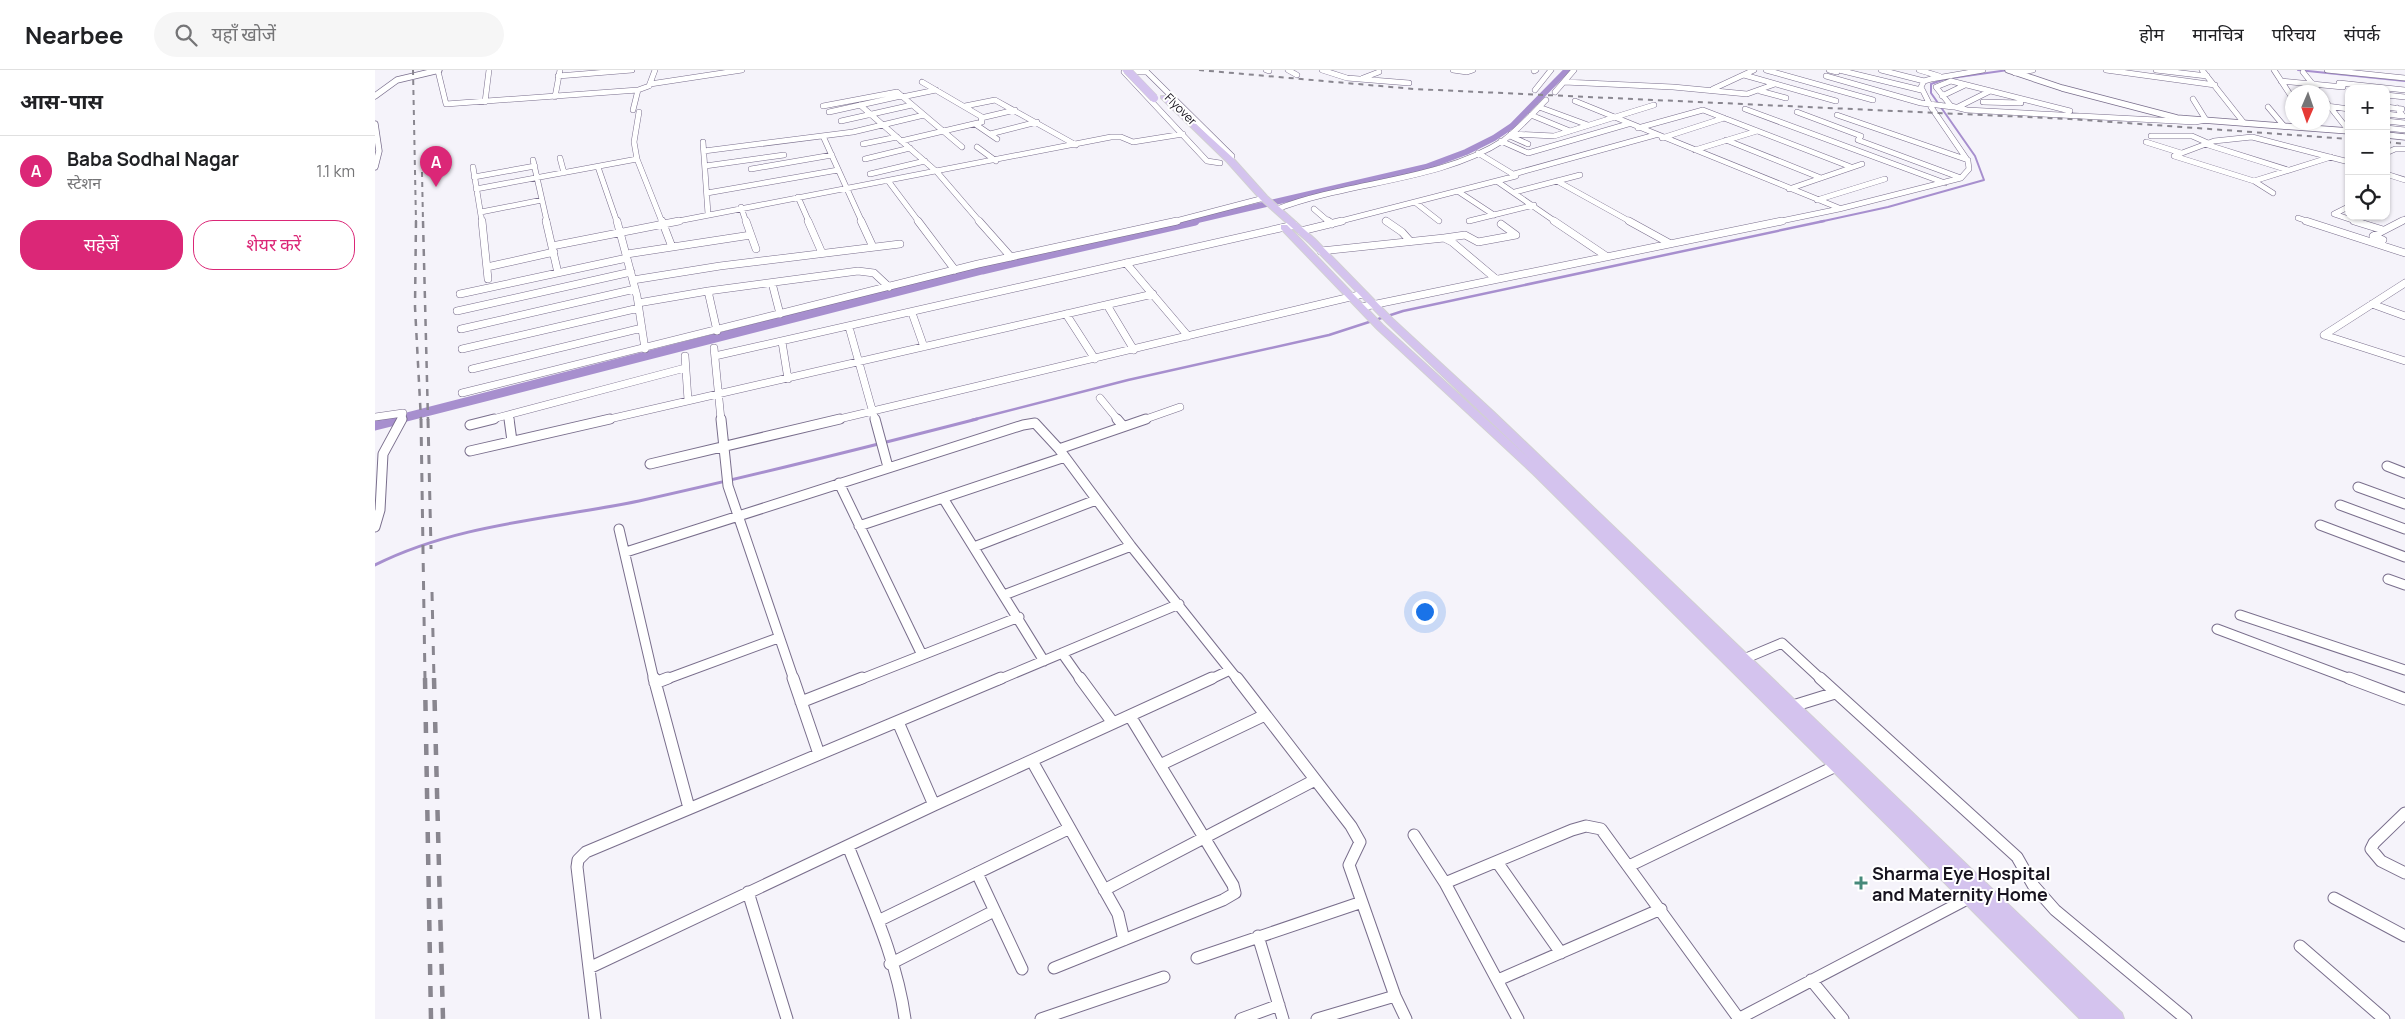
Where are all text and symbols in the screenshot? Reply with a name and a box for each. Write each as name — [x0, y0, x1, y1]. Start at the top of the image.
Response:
search box — [154, 12, 504, 57]
text: Nearbee — [25, 18, 124, 51]
icon: search — [172, 21, 200, 49]
text: यहाँ खोजें — [212, 21, 276, 47]
text: होम — [2139, 22, 2164, 46]
text: मानचित्र — [2192, 22, 2244, 46]
text: परिचय — [2272, 22, 2316, 46]
text: संपर्क — [2344, 22, 2380, 46]
north arrow — [2285, 85, 2330, 130]
map controls — [2345, 85, 2390, 220]
button: + — [2345, 85, 2390, 130]
text: आस-पास — [20, 87, 103, 115]
street label: Flyover — [1161, 89, 1201, 129]
button: − — [2345, 130, 2390, 175]
text: Baba Sodhal Nagar — [67, 146, 239, 172]
pin: A — [420, 146, 452, 187]
text: A — [31, 160, 41, 182]
text: 1.1 km — [316, 160, 355, 182]
text: स्टेशन — [67, 172, 101, 194]
button: locate — [2345, 175, 2390, 220]
button: सहेजें — [20, 220, 183, 270]
button: शेयर करें — [193, 220, 355, 270]
your location — [1412, 599, 1438, 625]
place label: Sharma Eye Hospital and Maternity Home — [1872, 861, 2050, 906]
marker: Sharma Eye Hospital and Maternity Home — [1854, 876, 1868, 890]

